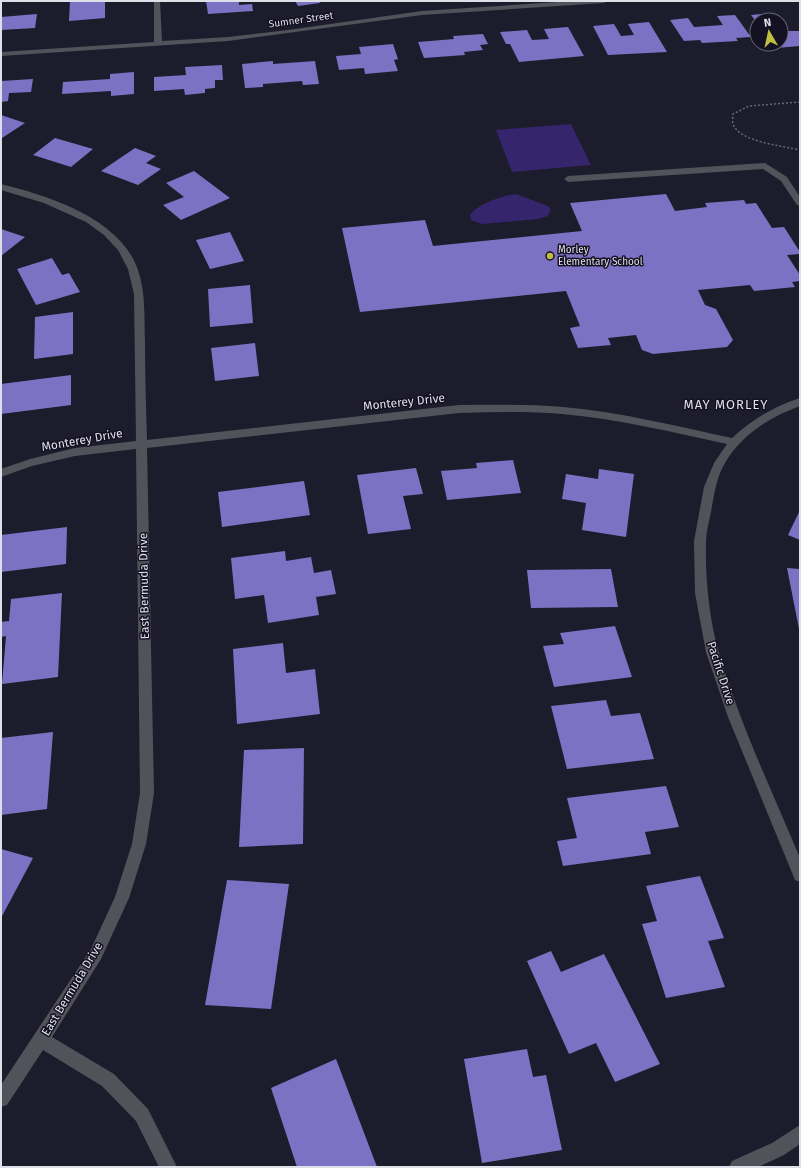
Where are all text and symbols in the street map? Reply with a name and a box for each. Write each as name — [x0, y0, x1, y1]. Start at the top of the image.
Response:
street label: Sumner Street — [268, 9, 334, 30]
north arrow — [749, 12, 789, 52]
text: N — [763, 16, 772, 30]
place label: Morley Elementary School — [558, 244, 643, 268]
marker: Morley Elementary School — [545, 251, 555, 261]
street label: Monterey Drive — [362, 391, 446, 413]
district label: MAY MORLEY — [684, 397, 768, 412]
street label: Monterey Drive — [40, 426, 124, 454]
street label: East Bermuda Drive — [136, 533, 152, 639]
street label: Pacific Drive — [704, 639, 738, 707]
street label: East Bermuda Drive — [39, 940, 105, 1038]

